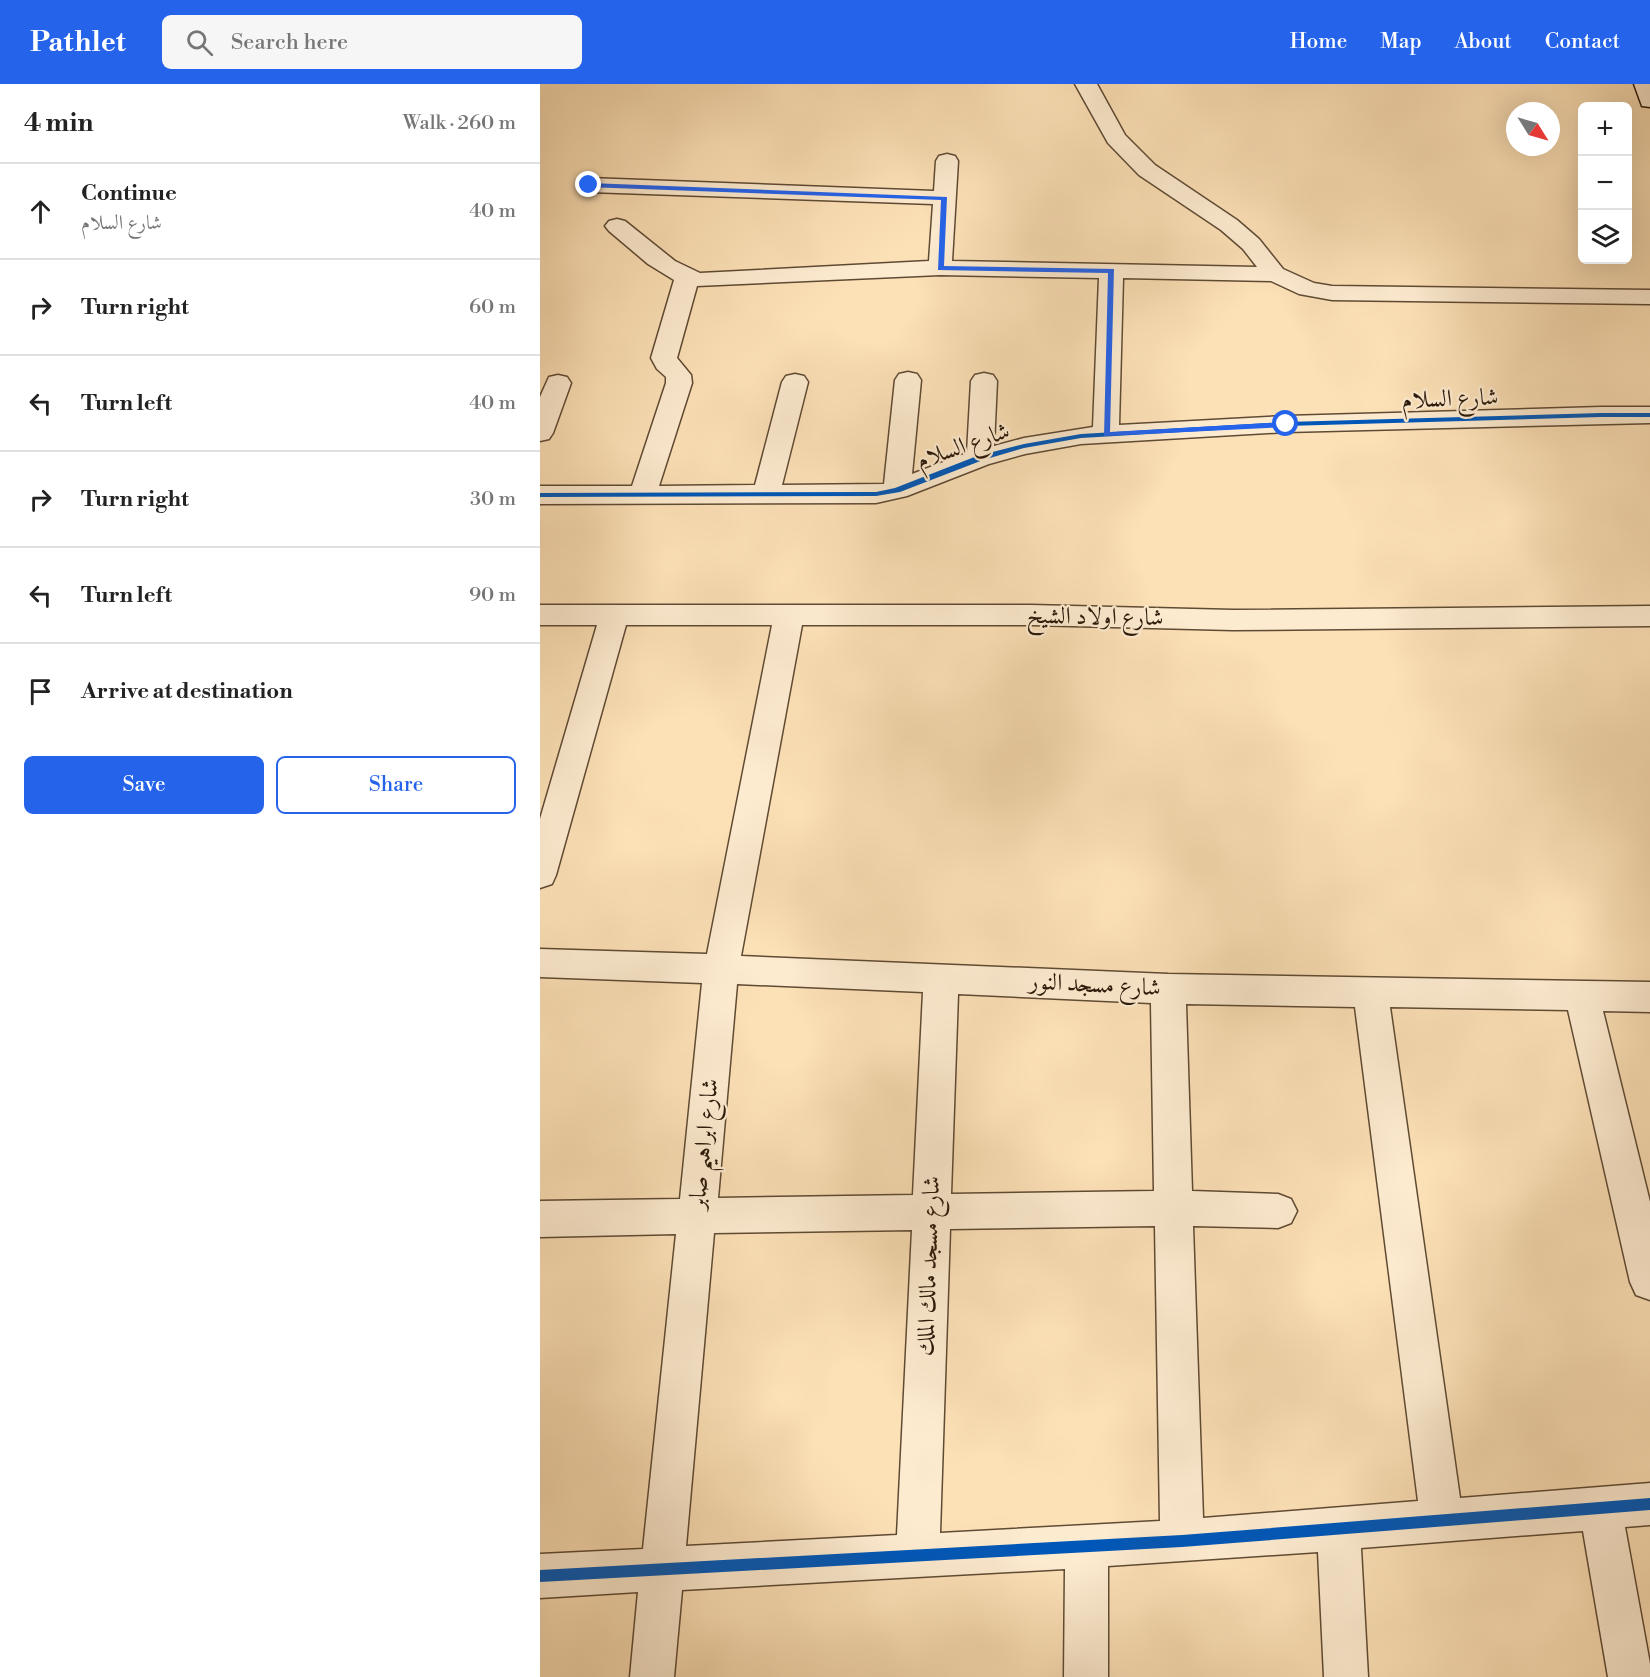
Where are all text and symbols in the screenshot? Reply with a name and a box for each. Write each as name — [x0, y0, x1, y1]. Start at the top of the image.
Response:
search box — [162, 15, 582, 69]
text: Pathlet — [30, 25, 126, 60]
icon: search — [183, 26, 216, 59]
text: Search here — [231, 29, 348, 56]
text: Home — [1290, 29, 1347, 55]
text: Map — [1380, 29, 1422, 55]
text: About — [1455, 29, 1512, 55]
text: Contact — [1545, 29, 1620, 55]
north arrow — [1506, 102, 1560, 156]
map controls — [1578, 102, 1632, 264]
button: + — [1578, 102, 1632, 156]
text: 4 min — [24, 107, 94, 139]
text: Walk · 260 m — [403, 111, 516, 136]
button: − — [1578, 156, 1632, 210]
route end — [575, 171, 601, 197]
text: Continue — [81, 180, 177, 207]
icon: ahead — [24, 195, 57, 228]
text: 40 m — [469, 199, 516, 224]
button: layers — [1578, 210, 1632, 264]
text: شارع السلام — [81, 211, 162, 236]
icon: right — [24, 291, 57, 324]
text: Turn right — [81, 294, 189, 321]
text: 60 m — [469, 295, 516, 320]
street label: شارع السلام — [1401, 382, 1499, 421]
icon: left — [24, 387, 57, 420]
text: Turn left — [81, 390, 172, 417]
text: 40 m — [469, 391, 516, 416]
route start — [1272, 410, 1298, 436]
street label: شارع السلام — [912, 416, 1015, 481]
icon: right — [24, 483, 57, 516]
text: Turn right — [81, 486, 189, 513]
text: 30 m — [470, 487, 516, 512]
icon: left — [24, 579, 57, 612]
text: Turn left — [81, 582, 172, 609]
text: 90 m — [469, 583, 516, 608]
street label: شارع اولاد الشيخ — [1026, 601, 1164, 638]
icon: arrive — [24, 675, 57, 708]
text: Arrive at destination — [81, 678, 293, 705]
button: Save — [24, 756, 264, 814]
button: Share — [276, 756, 516, 814]
street label: شارع مسجد النور — [1026, 966, 1162, 1007]
street label: شارع ابراهيم صابر — [682, 1077, 734, 1215]
street label: شارع مسجد مالك الملك — [911, 1175, 951, 1357]

